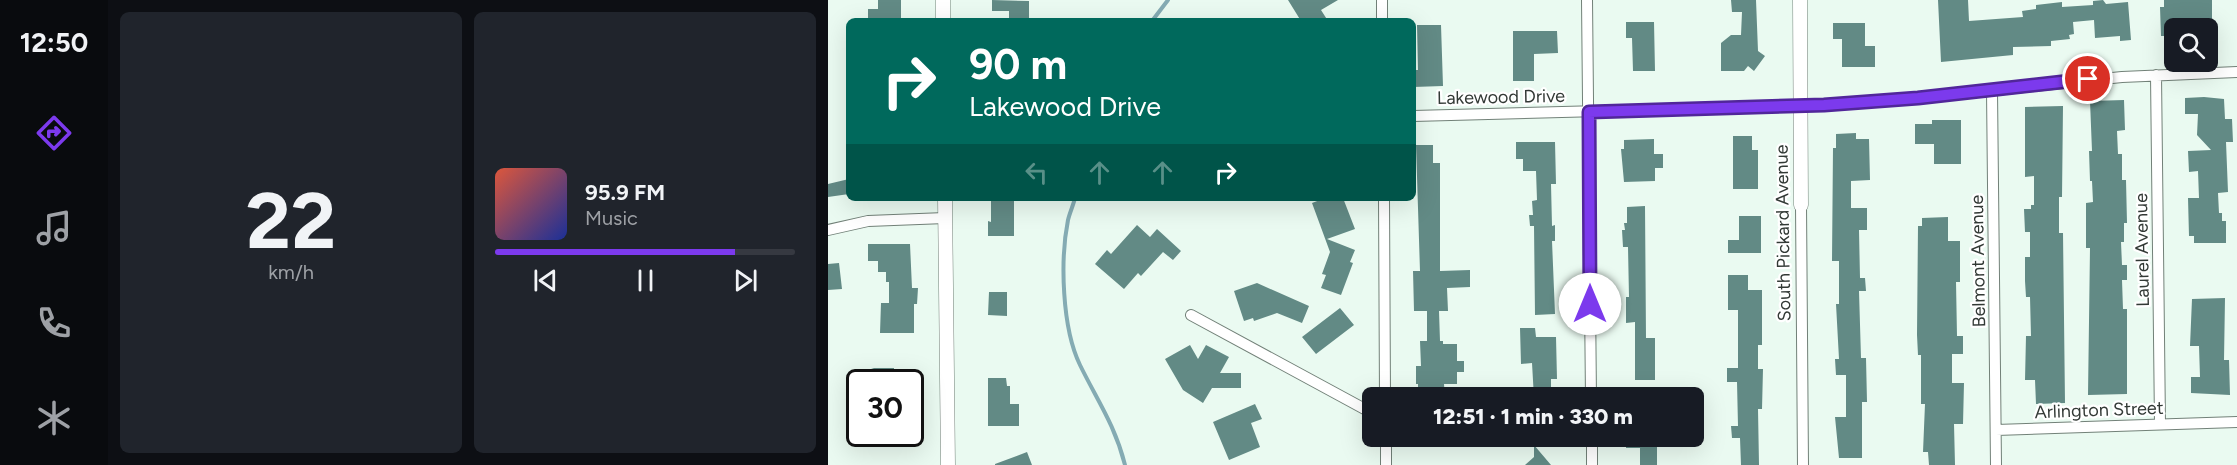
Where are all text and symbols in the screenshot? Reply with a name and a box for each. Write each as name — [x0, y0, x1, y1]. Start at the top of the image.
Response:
map controls — [2164, 18, 2218, 72]
button: search — [2164, 18, 2218, 72]
text: 12:50 — [20, 26, 88, 59]
text: 90 m — [969, 39, 1067, 90]
icon: right — [870, 42, 948, 120]
pin — [2062, 53, 2113, 104]
icon: arrive — [2071, 62, 2104, 95]
street label: Lakewood Drive — [1437, 85, 1565, 109]
text: Lakewood Drive — [969, 90, 1161, 123]
icon: directions — [33, 112, 75, 154]
street label: South Pickard Avenue — [1770, 144, 1796, 322]
icon: left — [1020, 156, 1053, 189]
icon: ahead — [1083, 156, 1116, 189]
icon: ahead — [1146, 156, 1179, 189]
icon: right — [1209, 156, 1242, 189]
text: 22 — [246, 174, 336, 268]
text: 95.9 FM — [585, 179, 665, 206]
street label: Laurel Avenue — [2130, 193, 2154, 307]
street label: Belmont Avenue — [1966, 194, 1990, 328]
text: Music — [585, 206, 638, 230]
icon: music — [33, 207, 75, 249]
text: km/h — [268, 260, 314, 284]
icon: previous — [529, 264, 562, 297]
icon: pause — [629, 264, 662, 297]
icon: next — [729, 264, 762, 297]
position arrow — [1558, 272, 1622, 336]
icon: phone — [33, 302, 75, 344]
speed limit sign: 30 — [846, 369, 924, 447]
icon: climate — [33, 397, 75, 439]
street label: Arlington Street — [2034, 397, 2164, 423]
text: 12:51 · 1 min · 330 m — [1433, 403, 1633, 430]

